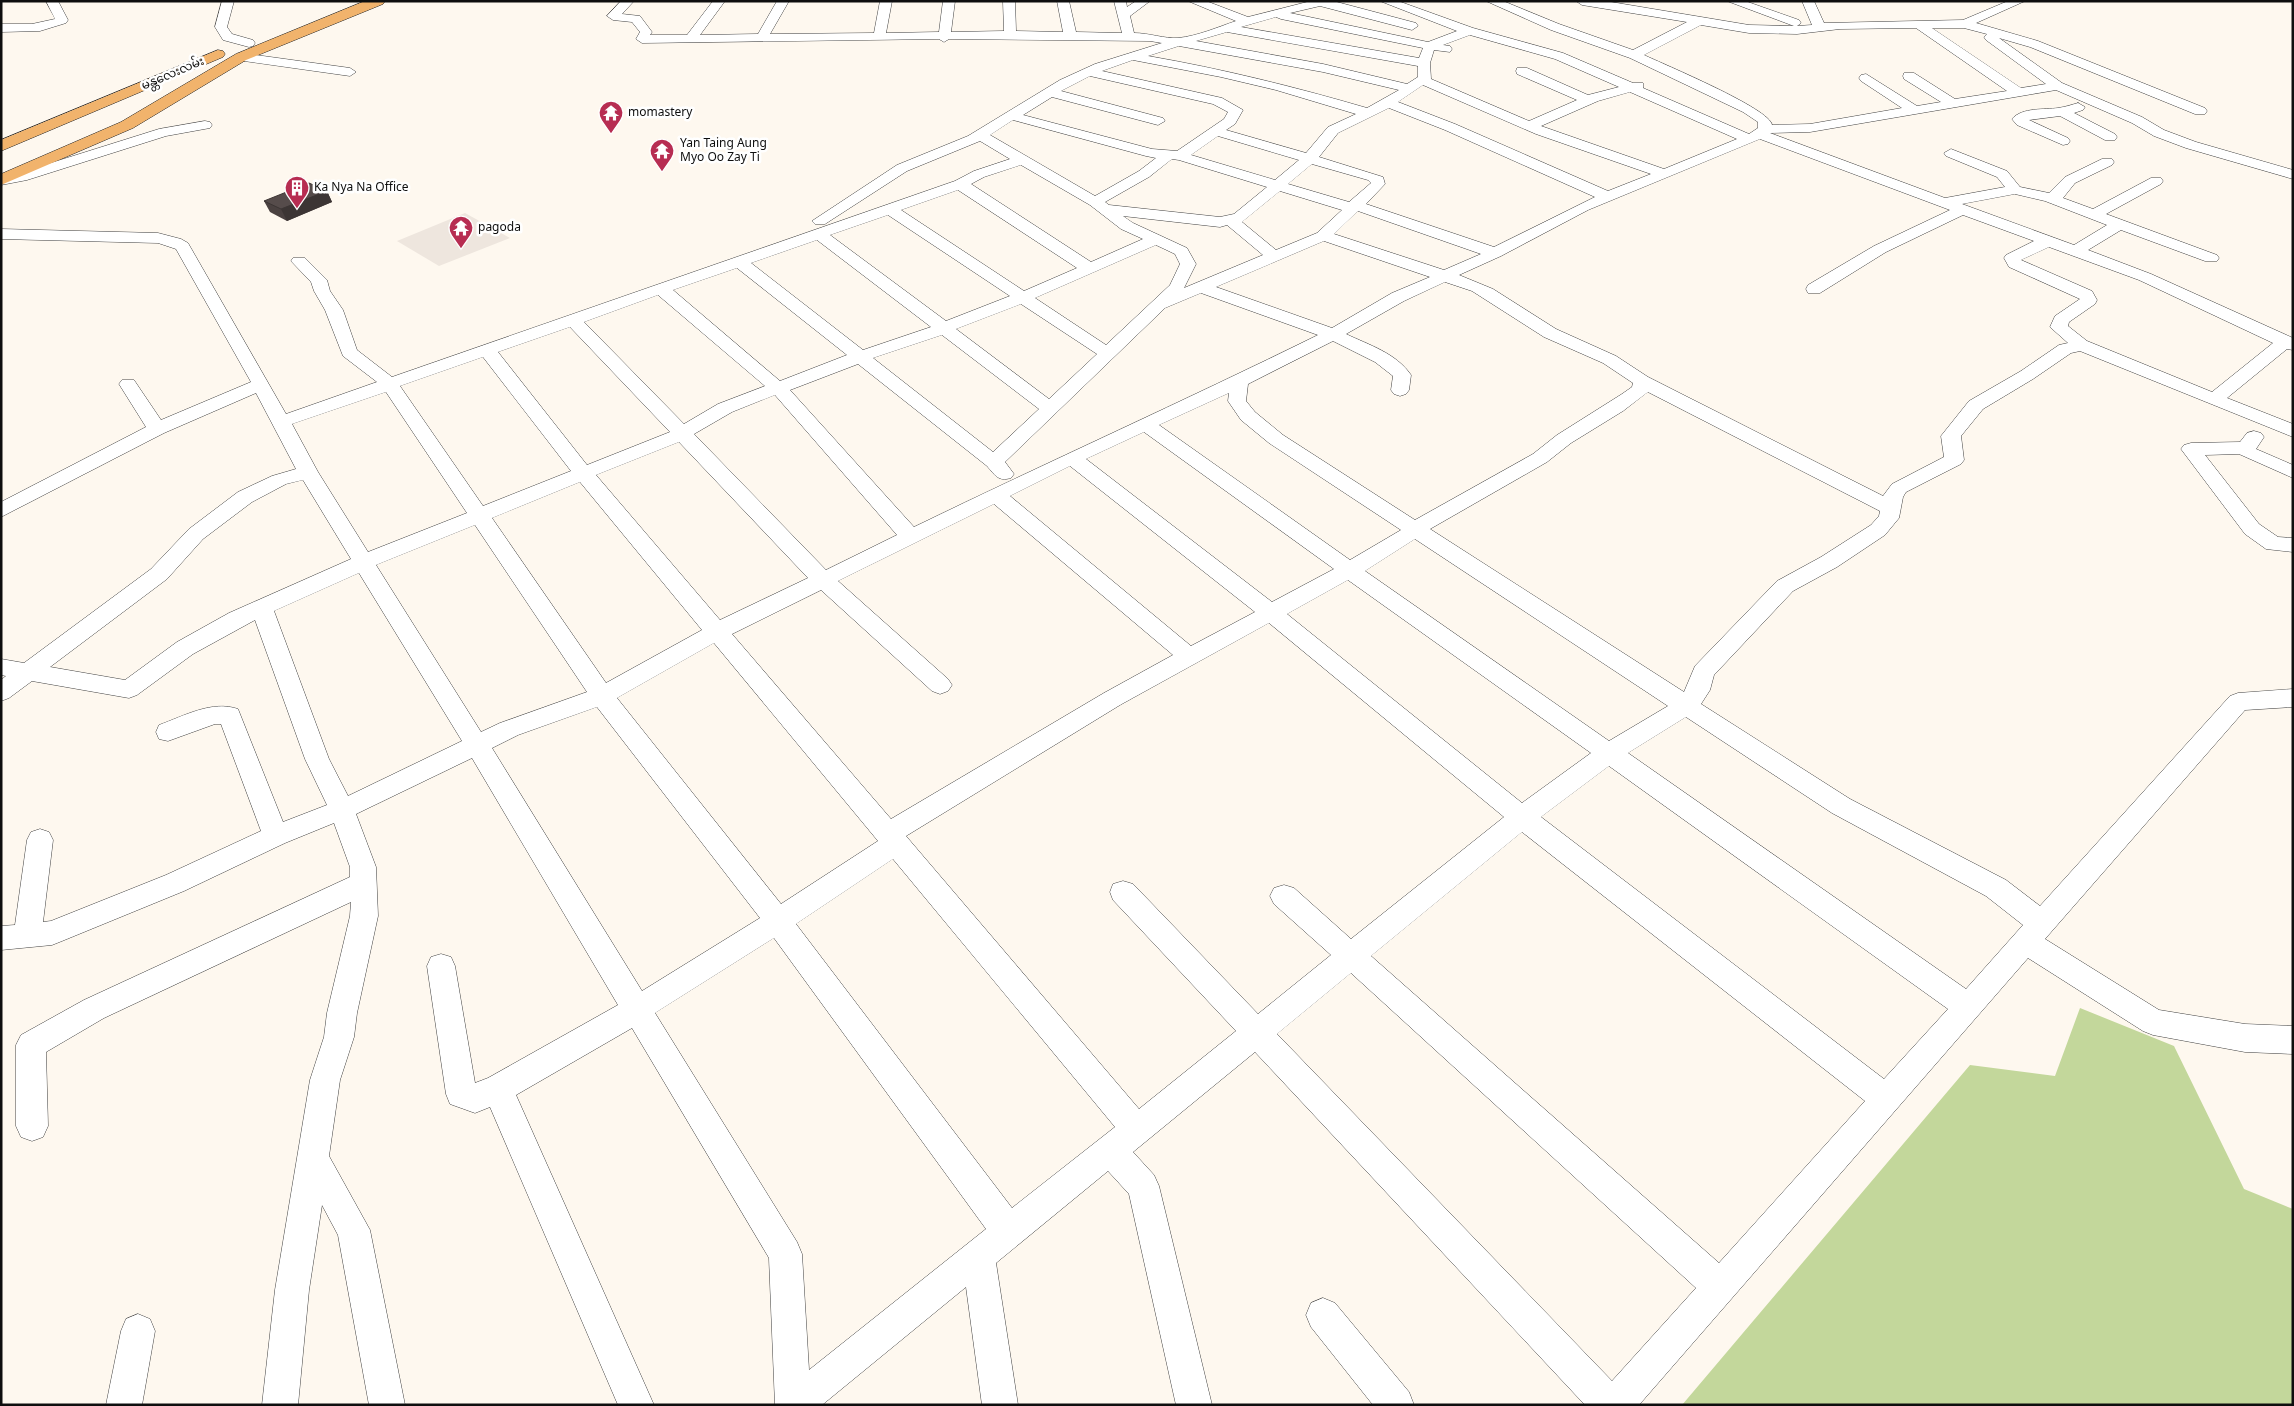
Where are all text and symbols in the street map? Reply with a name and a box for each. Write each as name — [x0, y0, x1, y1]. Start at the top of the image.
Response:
street label: မန္တလေးလမ်း — [137, 49, 209, 99]
temple icon: momastery — [598, 100, 624, 134]
place label: momastery — [628, 100, 693, 126]
place label: Yan Taing Aung Myo Oo Zay Ti — [680, 131, 767, 171]
temple icon: Yan Taing Aung Myo Oo Zay Ti — [649, 138, 675, 172]
building icon: Ka Nya Na Office — [284, 175, 310, 209]
place label: Ka Nya Na Office — [314, 175, 409, 201]
temple icon: pagoda — [448, 215, 474, 249]
place label: pagoda — [478, 215, 521, 241]

